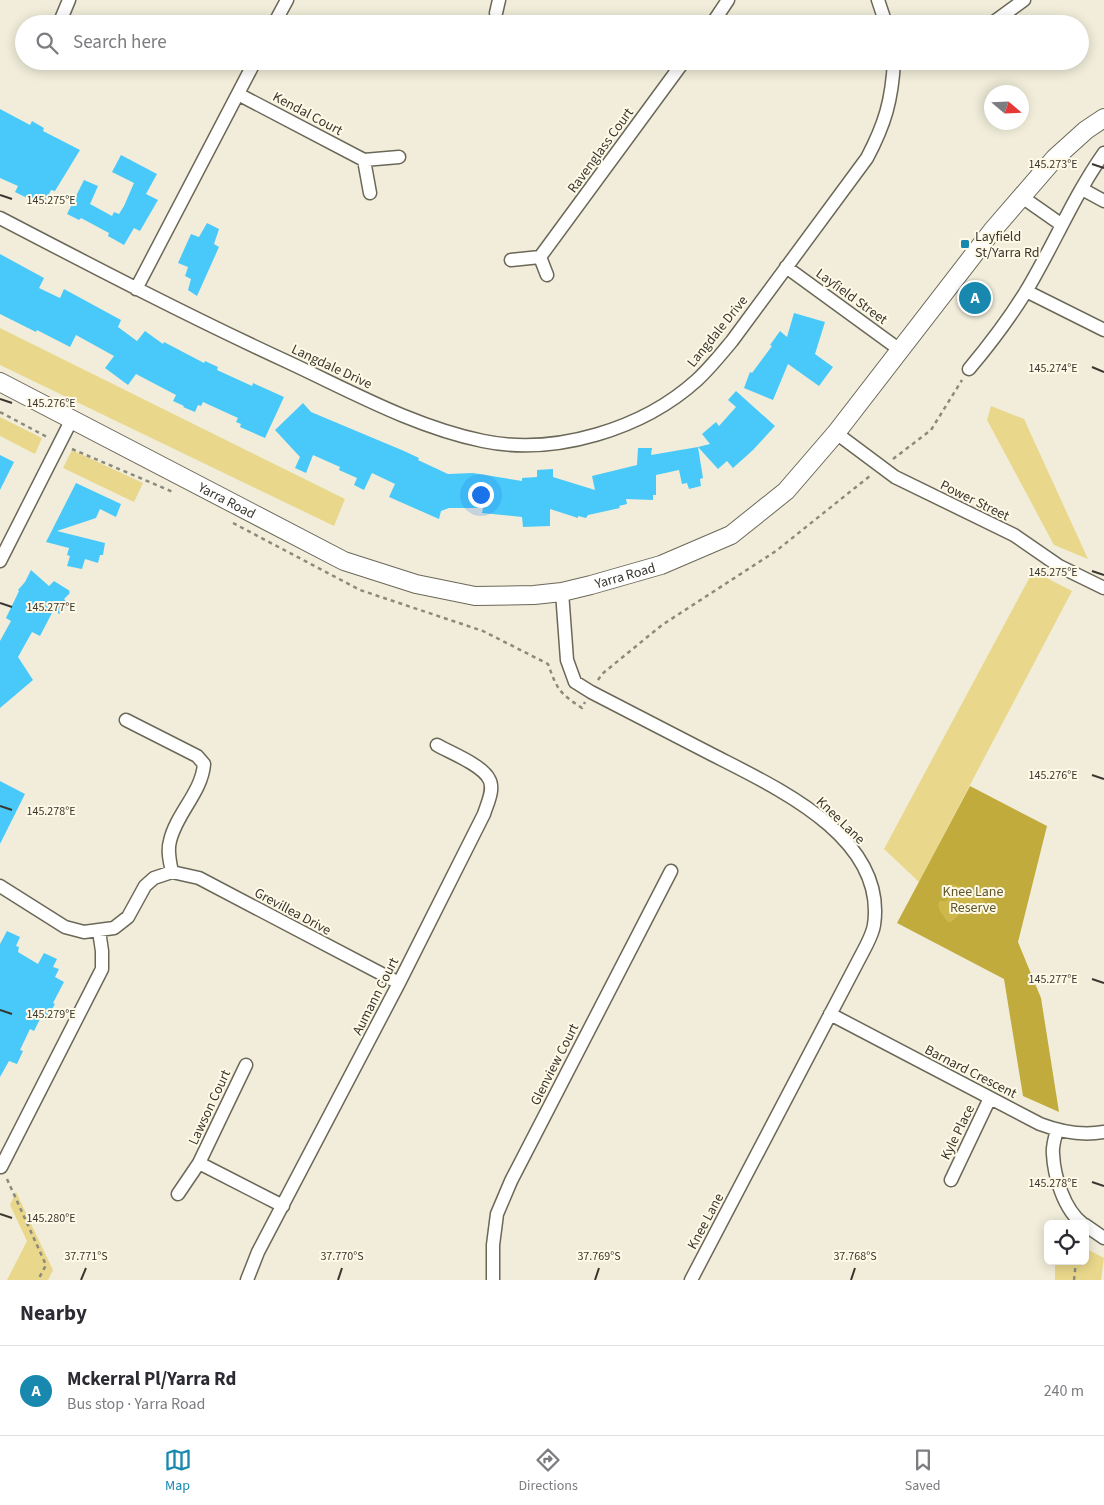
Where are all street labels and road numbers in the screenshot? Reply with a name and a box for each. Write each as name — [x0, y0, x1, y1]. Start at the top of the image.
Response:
street label: Kendal Court — [269, 87, 346, 141]
street label: Ravenglass Court — [563, 104, 639, 197]
street label: Layfield Street — [812, 264, 892, 330]
street label: Langdale Drive — [683, 292, 753, 372]
street label: Langdale Drive — [288, 339, 375, 394]
street label: Power Street — [937, 476, 1013, 526]
street label: Yarra Road — [194, 477, 259, 524]
street label: Yarra Road — [592, 558, 658, 595]
street label: Knee Lane — [811, 792, 869, 849]
street label: Grevillea Drive — [251, 883, 335, 941]
street label: Aumann Court — [348, 954, 404, 1039]
street label: Glenview Court — [526, 1020, 584, 1109]
street label: Barnard Crescent — [921, 1040, 1020, 1104]
street label: Lawson Court — [184, 1066, 236, 1148]
street label: Kyle Place — [936, 1101, 980, 1163]
street label: Knee Lane — [683, 1190, 729, 1253]

